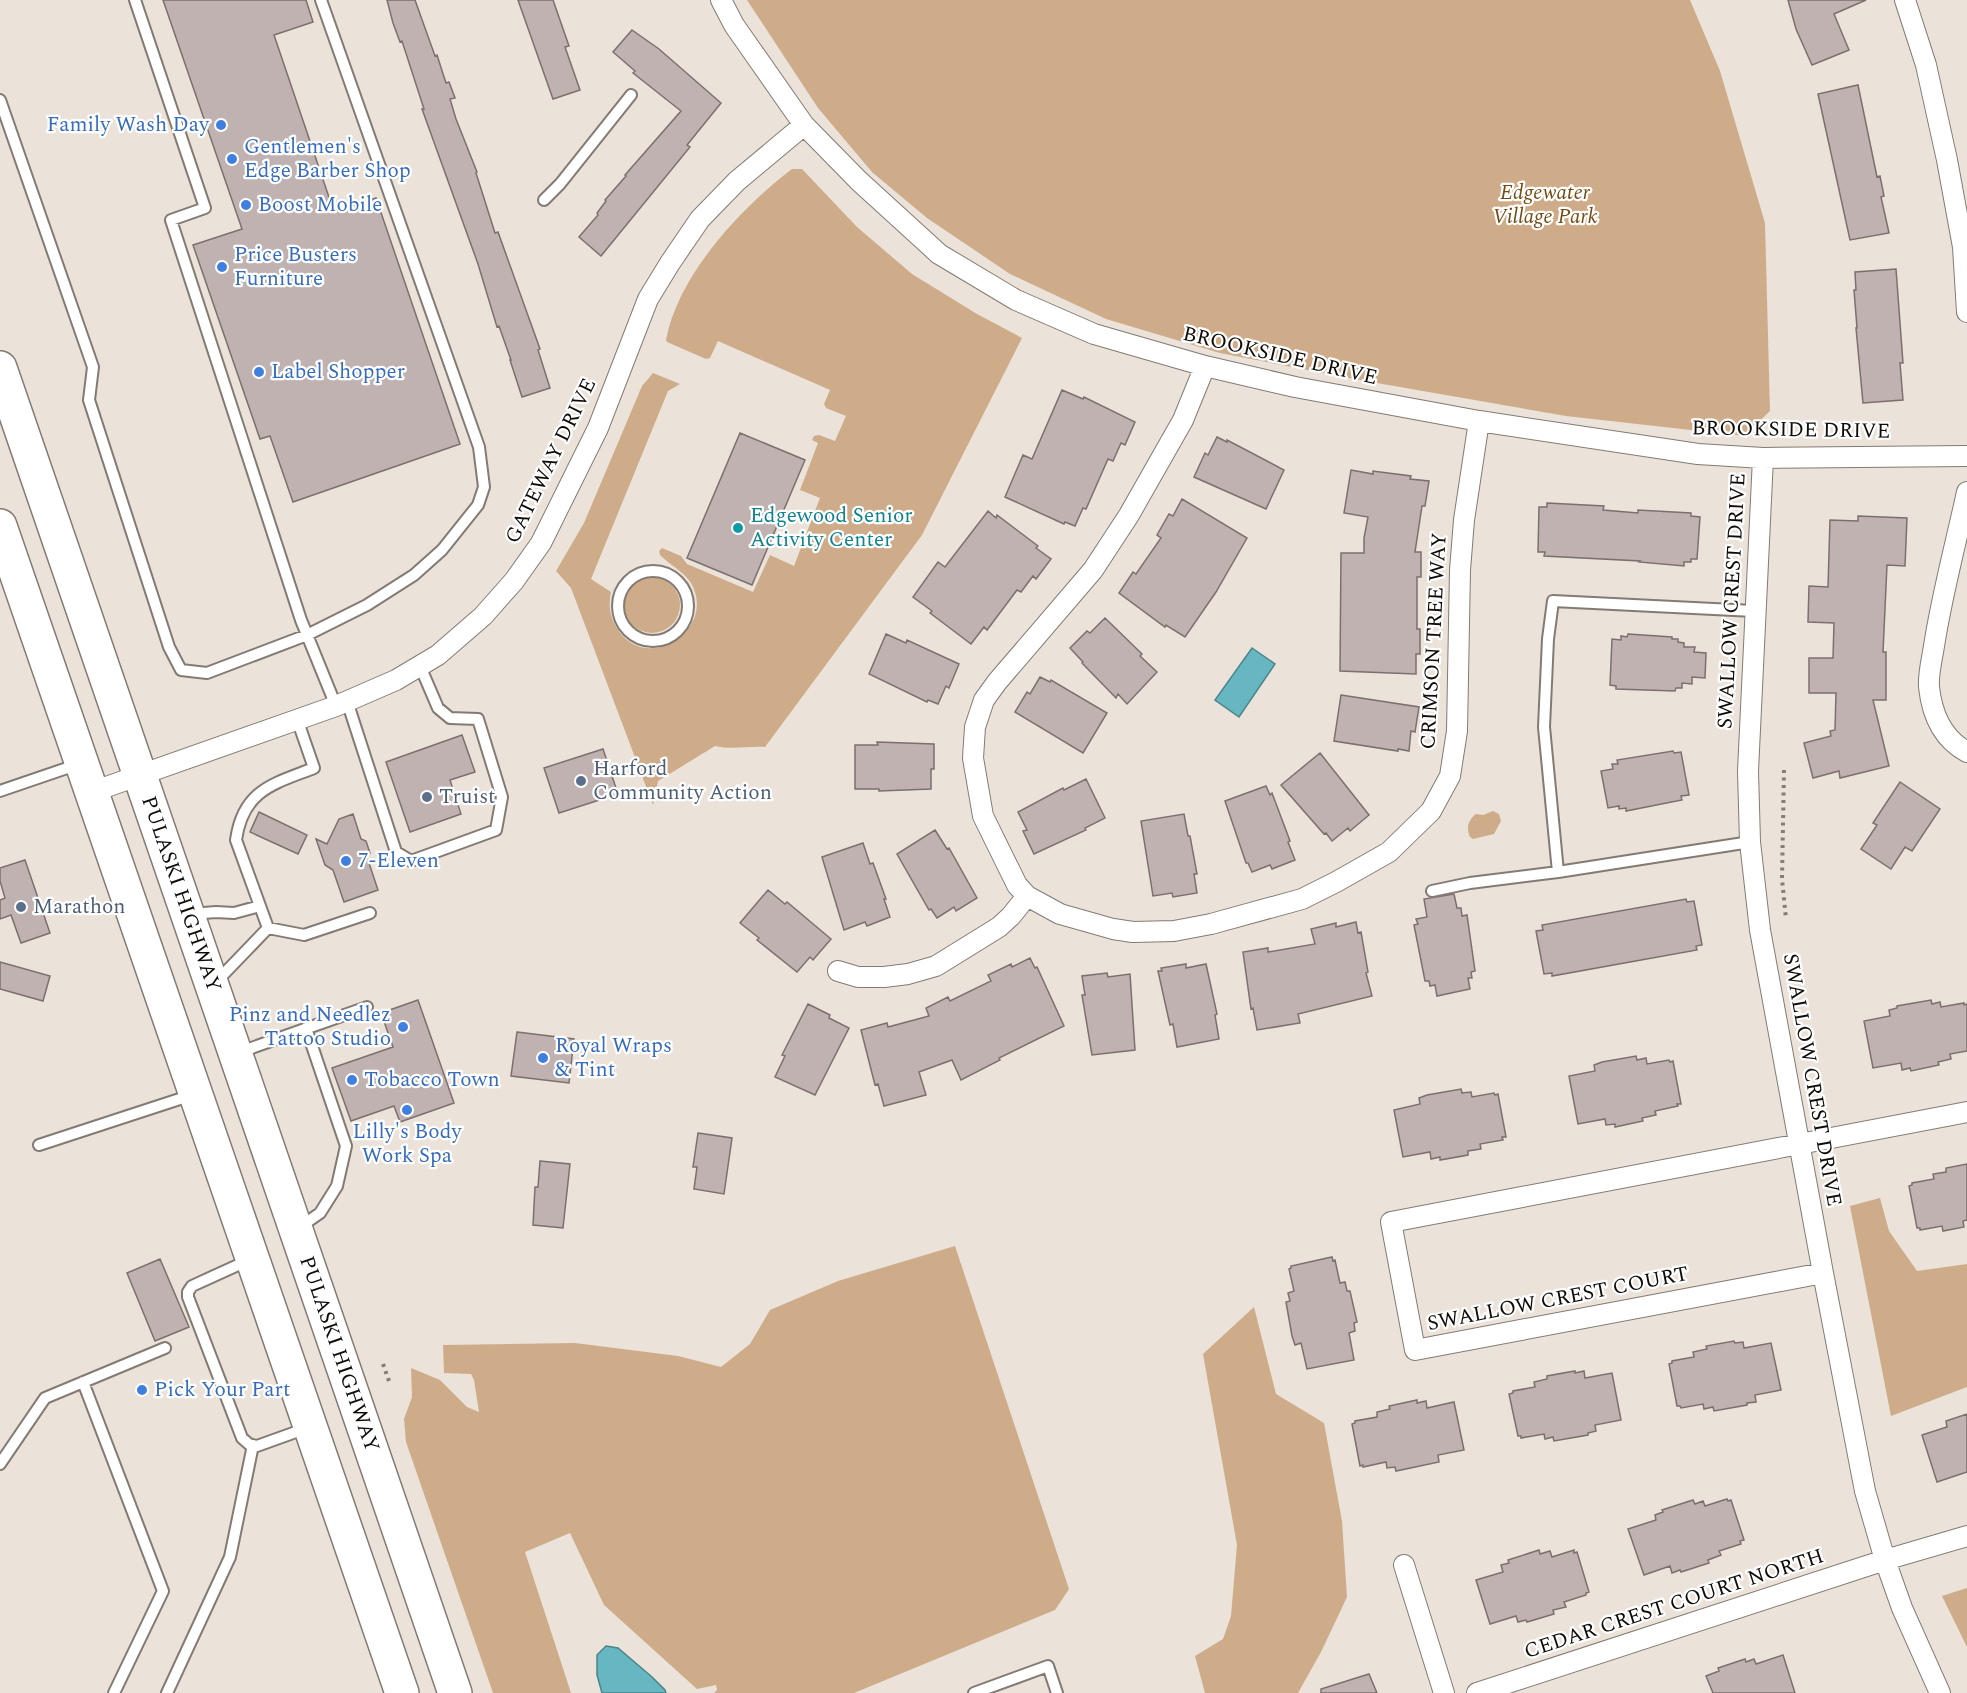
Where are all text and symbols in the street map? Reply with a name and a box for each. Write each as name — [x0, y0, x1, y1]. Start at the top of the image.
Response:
place label: Family Wash Day — [47, 109, 210, 141]
marker: Family Wash Day — [214, 118, 228, 132]
place label: Gentlemen's Edge Barber Shop — [244, 131, 411, 187]
marker: Gentlemen's Edge Barber Shop — [225, 152, 239, 166]
park label: Edgewater Village Park — [1492, 177, 1598, 233]
place label: Boost Mobile — [258, 189, 382, 221]
marker: Boost Mobile — [239, 198, 253, 212]
place label: Price Busters Furniture — [234, 239, 357, 295]
marker: Price Busters Furniture — [215, 260, 229, 274]
street label: BROOKSIDE DRIVE — [1180, 318, 1380, 394]
place label: Label Shopper — [271, 356, 405, 388]
marker: Label Shopper — [252, 365, 266, 379]
street label: GATEWAY DRIVE — [497, 373, 605, 549]
street label: BROOKSIDE DRIVE — [1691, 412, 1891, 448]
street label: SWALLOW CREST DRIVE — [1709, 472, 1755, 730]
place label: Edgewood Senior Activity Center — [750, 500, 913, 556]
marker: Edgewood Senior Activity Center — [731, 521, 745, 535]
street label: CRIMSON TREE WAY — [1412, 532, 1456, 750]
place label: Harford Community Action — [593, 753, 772, 809]
marker: Harford Community Action — [574, 774, 588, 788]
place label: Truist — [439, 781, 496, 813]
marker: Truist — [420, 790, 434, 804]
street label: PULASKI HIGHWAY — [132, 792, 230, 996]
place label: 7-Eleven — [358, 845, 439, 877]
marker: 7-Eleven — [339, 854, 353, 868]
place label: Marathon — [33, 891, 125, 923]
marker: Marathon — [14, 900, 28, 914]
street label: SWALLOW CREST DRIVE — [1774, 951, 1850, 1209]
place label: Pinz and Needlez Tattoo Studio — [229, 999, 391, 1055]
marker: Pinz and Needlez Tattoo Studio — [396, 1020, 410, 1034]
place label: Royal Wraps & Tint — [555, 1030, 672, 1086]
marker: Royal Wraps & Tint — [536, 1051, 550, 1065]
place label: Tobacco Town — [364, 1064, 500, 1096]
marker: Tobacco Town — [345, 1073, 359, 1087]
marker: Lilly's Body Work Spa — [400, 1103, 414, 1117]
place label: Lilly's Body Work Spa — [352, 1116, 462, 1172]
street label: PULASKI HIGHWAY — [290, 1252, 388, 1456]
street label: SWALLOW CREST COURT — [1425, 1258, 1691, 1340]
place label: Pick Your Part — [154, 1374, 290, 1406]
marker: Pick Your Part — [135, 1383, 149, 1397]
street label: CEDAR CREST COURT NORTH — [1520, 1540, 1828, 1668]

